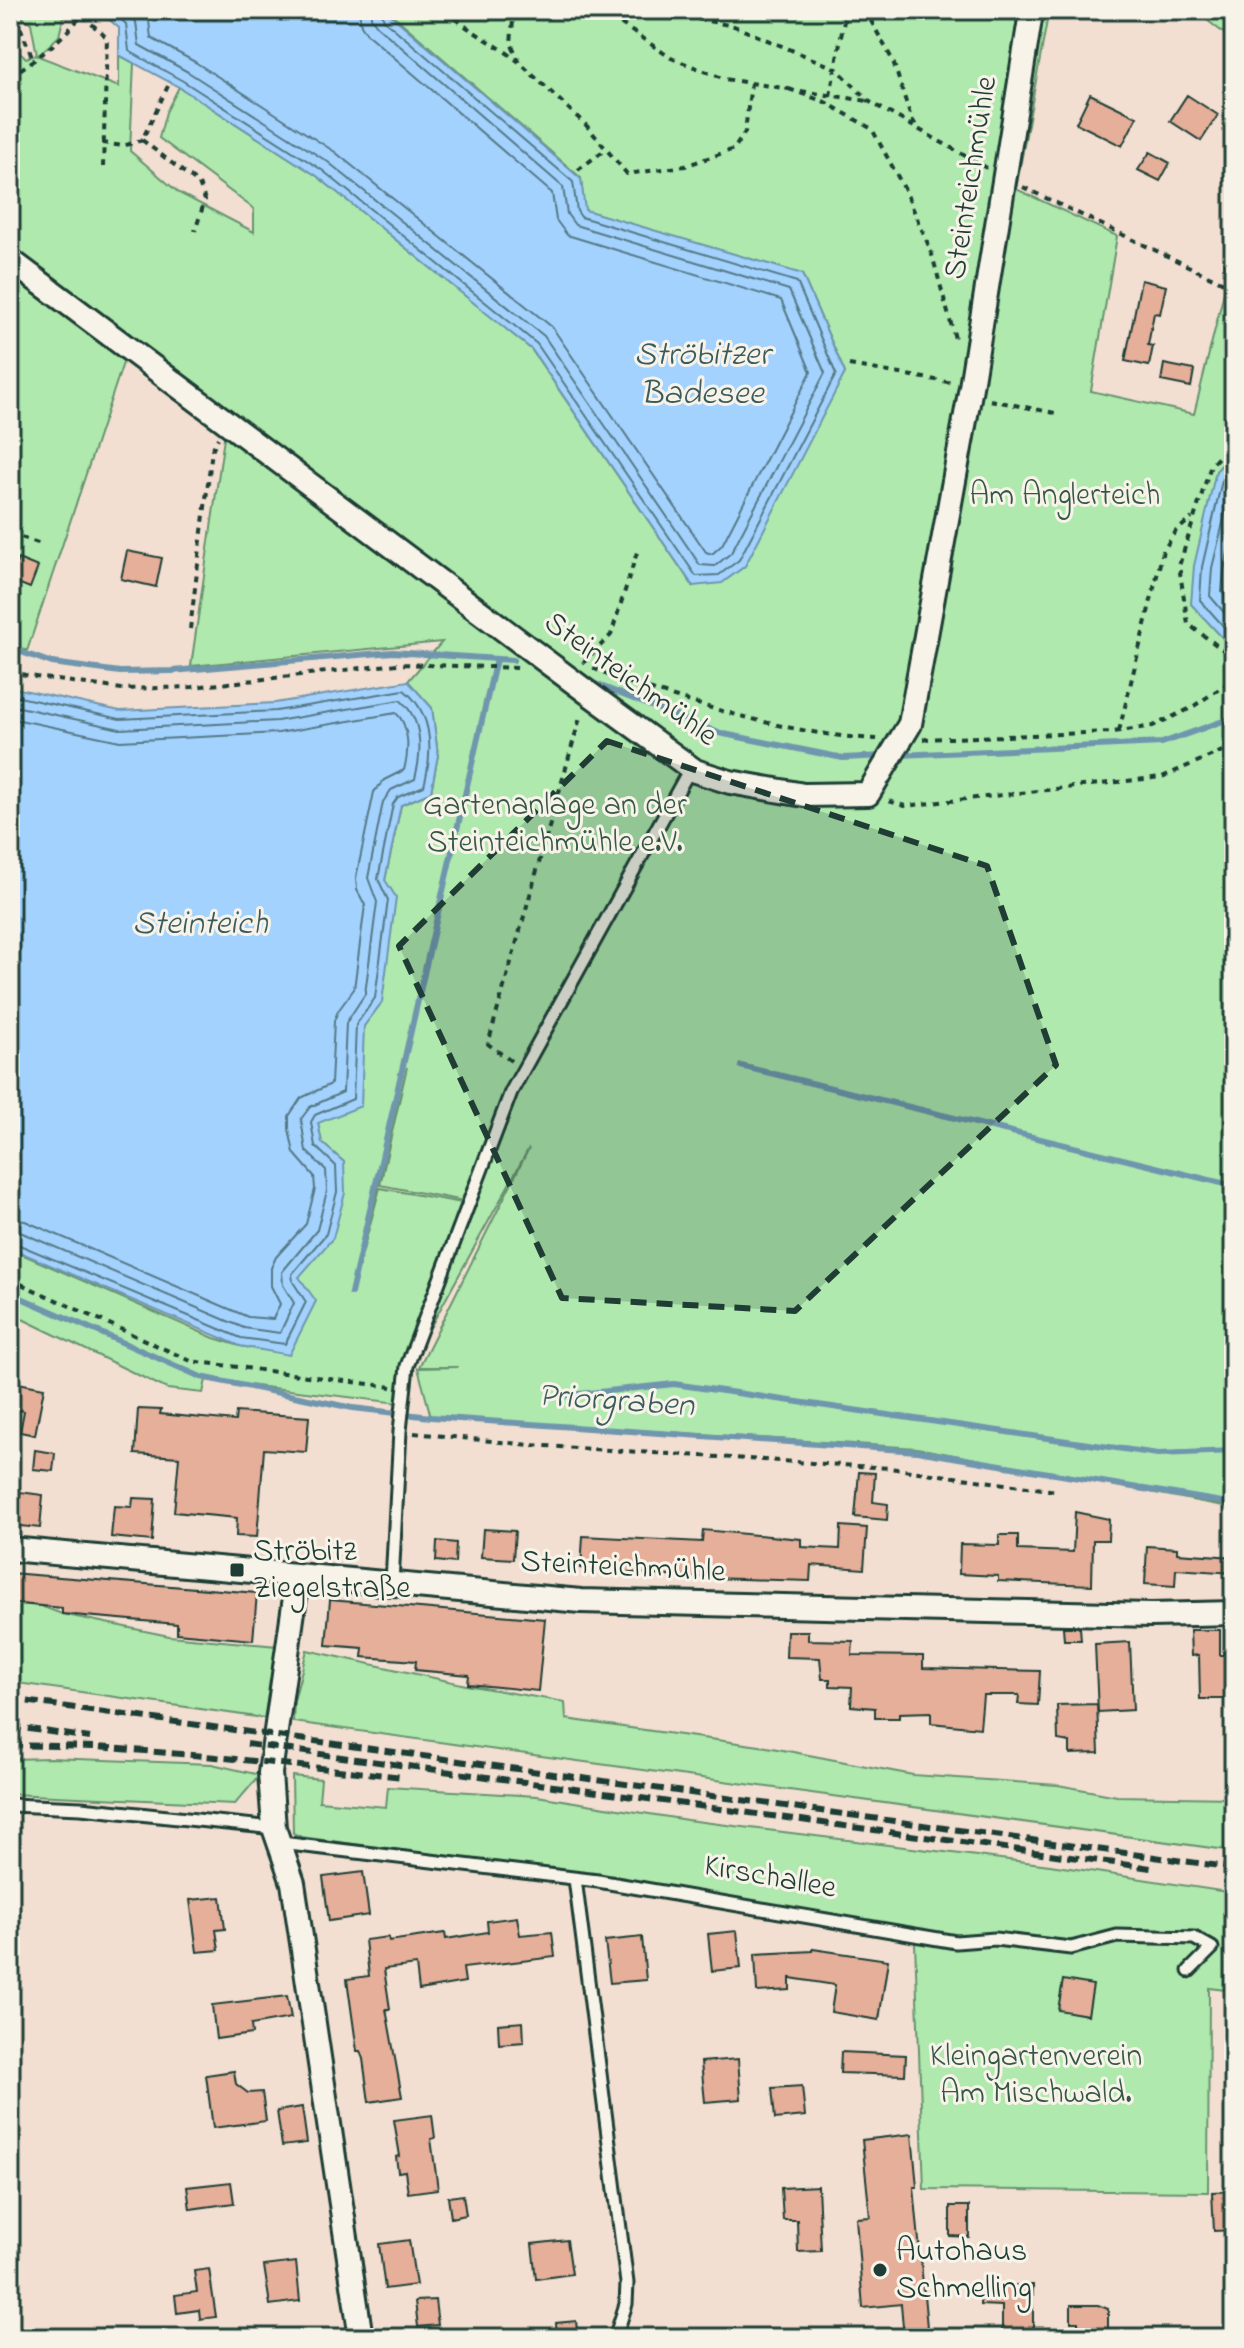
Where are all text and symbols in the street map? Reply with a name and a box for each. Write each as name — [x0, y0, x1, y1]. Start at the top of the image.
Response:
street label: Steinteichmühle — [933, 72, 1011, 283]
water label: Ströbitzer Badesee — [634, 331, 774, 420]
park label: Am Anglerteich — [969, 473, 1161, 520]
street label: Steinteichmühle — [533, 601, 727, 760]
park label: Gartenanlage an der Steinteichmühle e.V. — [423, 783, 687, 867]
water label: Steinteich — [132, 900, 269, 950]
water label: Priorgraben — [536, 1372, 697, 1432]
place label: Ströbitz Ziegelstraße — [253, 1529, 411, 1613]
street label: Steinteichmühle — [519, 1539, 727, 1597]
marker: Ströbitz Ziegelstraße — [228, 1561, 246, 1579]
street label: Kirschallee — [700, 1843, 841, 1913]
park label: Kleingartenverein Am Mischwald. — [930, 2034, 1142, 2118]
place label: Autohaus Schmelling — [896, 2229, 1032, 2313]
marker: Autohaus Schmelling — [871, 2261, 889, 2279]

